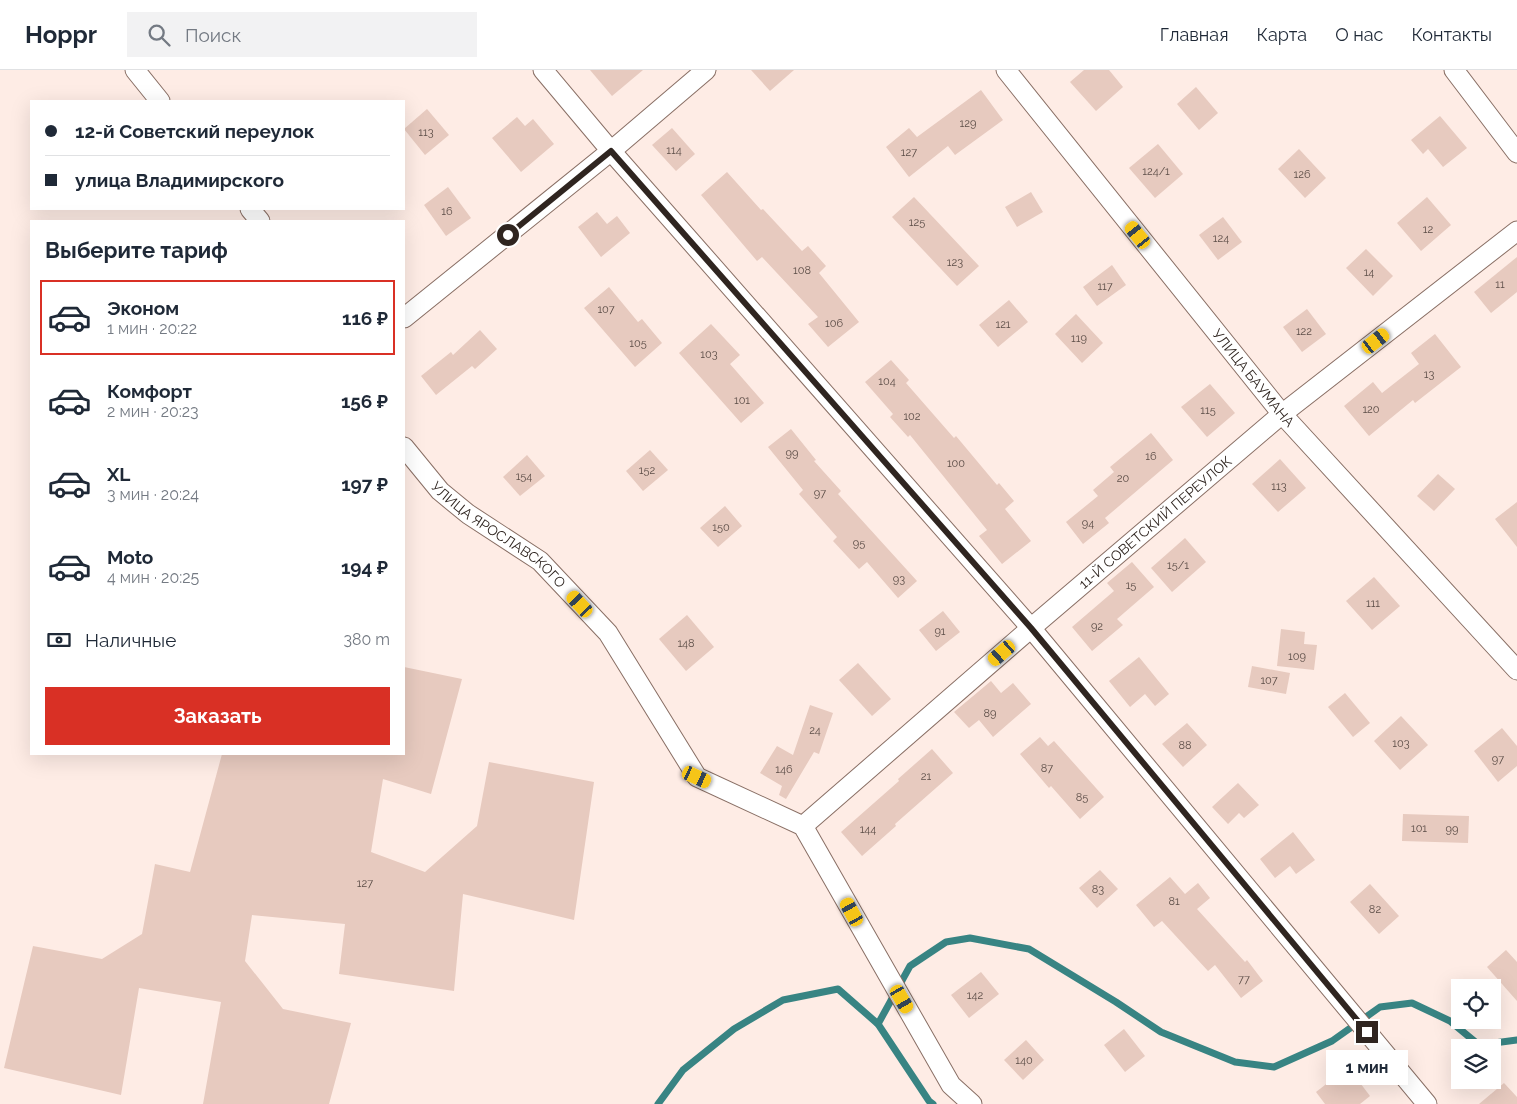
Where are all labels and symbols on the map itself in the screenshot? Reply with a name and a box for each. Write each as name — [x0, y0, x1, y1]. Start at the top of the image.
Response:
house number: 129 — [960, 117, 976, 130]
house number: 113 — [418, 126, 434, 139]
house number: 114 — [666, 144, 682, 157]
house number: 127 — [901, 146, 917, 159]
house number: 124/1 — [1142, 165, 1170, 178]
house number: 126 — [1293, 168, 1311, 181]
house number: 16 — [441, 205, 453, 218]
house number: 125 — [909, 216, 925, 229]
car — [1122, 219, 1153, 251]
house number: 12 — [1423, 223, 1433, 236]
route start — [497, 224, 519, 246]
house number: 124 — [1213, 232, 1229, 245]
house number: 123 — [947, 256, 963, 269]
house number: 108 — [793, 264, 811, 277]
house number: 14 — [1364, 266, 1374, 279]
house number: 11 — [1495, 278, 1505, 291]
house number: 117 — [1097, 280, 1113, 293]
house number: 107 — [597, 303, 615, 316]
house number: 106 — [825, 317, 843, 330]
house number: 121 — [995, 318, 1011, 331]
house number: 122 — [1296, 325, 1312, 338]
street label: УЛИЦА БАУМАНА — [1209, 326, 1298, 430]
car — [1359, 326, 1392, 356]
house number: 119 — [1071, 332, 1087, 345]
house number: 105 — [629, 337, 647, 350]
house number: 103 — [700, 348, 718, 361]
house number: 13 — [1424, 368, 1434, 381]
house number: 104 — [878, 375, 896, 388]
house number: 101 — [734, 394, 750, 407]
house number: 120 — [1362, 403, 1380, 416]
house number: 115 — [1200, 404, 1216, 417]
house number: 102 — [903, 410, 921, 423]
house number: 99 — [786, 447, 798, 460]
house number: 16 — [1145, 450, 1157, 463]
street label: 11-Й СОВЕТСКИЙ ПЕРЕУЛОК — [1076, 453, 1235, 592]
house number: 100 — [947, 457, 965, 470]
house number: 152 — [639, 464, 655, 477]
house number: 154 — [516, 470, 532, 483]
house number: 20 — [1117, 472, 1129, 485]
street label: УЛИЦА ЯРОСЛАВСКОГО — [428, 479, 569, 591]
house number: 113 — [1271, 480, 1287, 493]
house number: 97 — [814, 487, 826, 500]
house number: 94 — [1082, 517, 1094, 530]
house number: 150 — [712, 521, 730, 534]
house number: 95 — [853, 537, 865, 550]
house number: 15/1 — [1167, 559, 1189, 572]
house number: 93 — [893, 573, 905, 586]
house number: 15 — [1126, 579, 1136, 592]
car — [564, 588, 595, 620]
house number: 111 — [1366, 597, 1380, 610]
house number: 92 — [1091, 620, 1103, 633]
house number: 91 — [934, 625, 946, 638]
house number: 148 — [677, 637, 695, 650]
car — [985, 637, 1018, 669]
house number: 109 — [1288, 650, 1306, 663]
house number: 107 — [1260, 674, 1278, 687]
house number: 89 — [984, 707, 996, 720]
house number: 24 — [809, 724, 821, 737]
house number: 103 — [1392, 737, 1410, 750]
house number: 88 — [1178, 739, 1192, 752]
house number: 97 — [1492, 753, 1504, 766]
house number: 87 — [1041, 762, 1053, 775]
house number: 146 — [775, 763, 793, 776]
car — [680, 764, 713, 790]
house number: 21 — [921, 770, 932, 783]
house number: 85 — [1076, 791, 1088, 804]
house number: 101 — [1411, 822, 1427, 835]
house number: 144 — [860, 823, 876, 836]
house number: 99 — [1446, 823, 1458, 836]
house number: 127 — [357, 877, 373, 890]
house number: 83 — [1092, 883, 1104, 896]
car — [838, 895, 865, 929]
house number: 81 — [1168, 895, 1180, 908]
house number: 82 — [1369, 903, 1381, 916]
house number: 77 — [1238, 973, 1250, 986]
car — [888, 982, 915, 1016]
house number: 142 — [967, 989, 983, 1002]
route end — [1356, 1021, 1378, 1043]
callout: 1 мин — [1326, 1050, 1408, 1084]
house number: 140 — [1015, 1054, 1033, 1067]

